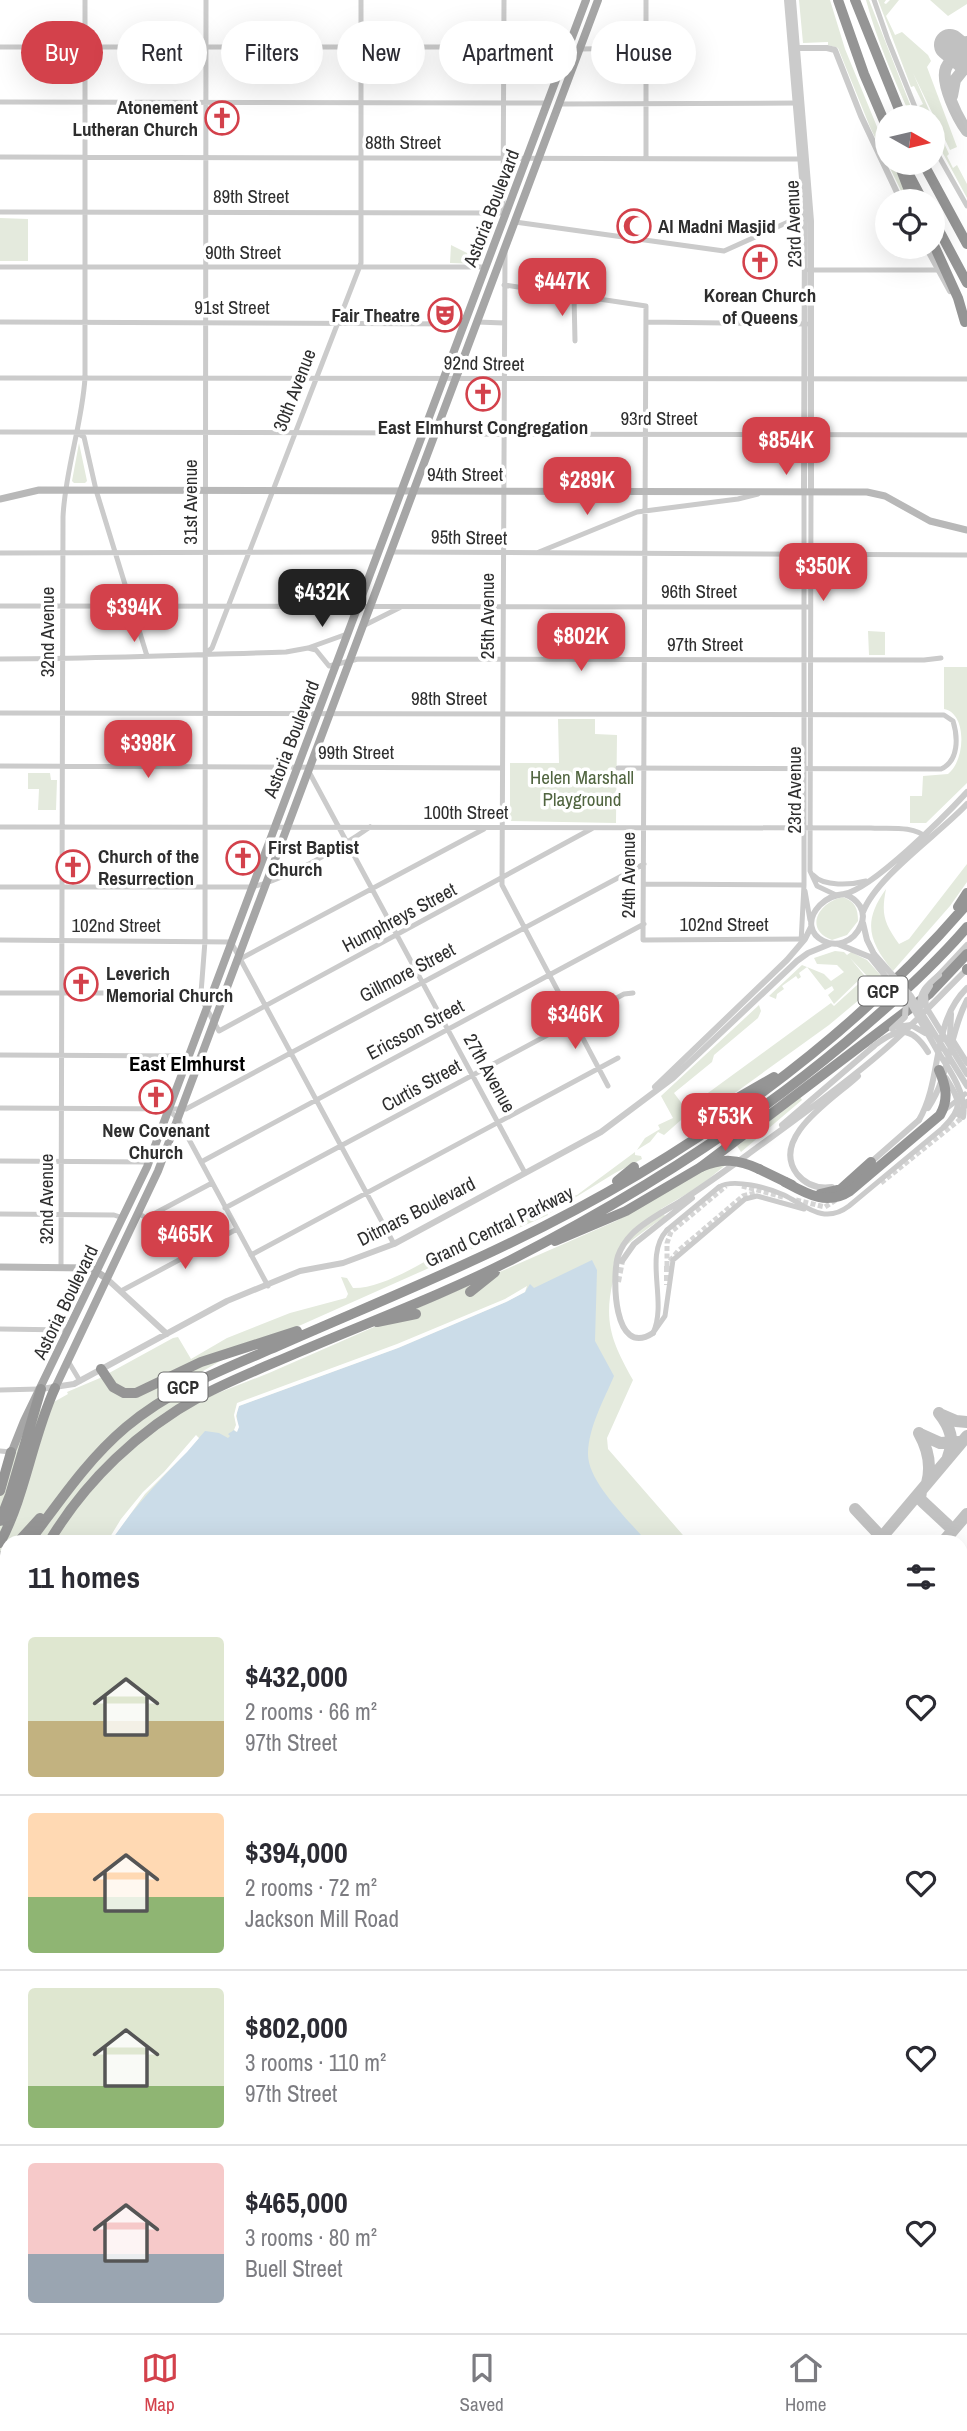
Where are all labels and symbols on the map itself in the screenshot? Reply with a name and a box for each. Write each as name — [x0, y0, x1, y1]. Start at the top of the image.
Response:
place label: Atonement Lutheran Church — [72, 94, 198, 142]
church icon: Atonement Lutheran Church — [203, 99, 241, 137]
north arrow — [875, 105, 945, 175]
street label: 88th Street — [365, 129, 442, 155]
street label: Astoria Boulevard — [456, 146, 525, 271]
street label: 23rd Avenue — [778, 180, 808, 268]
street label: 89th Street — [213, 183, 290, 209]
mosque icon: Al Madni Masjid — [615, 207, 653, 245]
place label: Al Madni Masjid — [658, 213, 776, 239]
street label: 90th Street — [205, 239, 282, 265]
church icon: Korean Church of Queens — [741, 243, 779, 281]
pin: $447K — [513, 258, 611, 318]
place label: Korean Church of Queens — [704, 282, 816, 330]
street label: 91st Street — [194, 294, 270, 320]
theatre icon: Fair Theatre — [426, 296, 464, 334]
place label: Fair Theatre — [332, 302, 420, 328]
street label: 30th Avenue — [266, 345, 322, 435]
street label: 92nd Street — [443, 349, 525, 377]
church icon: East Elmhurst Congregation — [464, 375, 502, 413]
street label: 93rd Street — [620, 405, 698, 431]
place label: East Elmhurst Congregation — [378, 414, 588, 440]
pin: $854K — [737, 418, 835, 477]
pin: $289K — [538, 458, 636, 517]
street label: 31st Avenue — [177, 459, 203, 545]
street label: 94th Street — [427, 461, 504, 487]
street label: 95th Street — [431, 523, 508, 551]
pin: $350K — [774, 544, 872, 603]
pin: $432K — [273, 570, 371, 629]
street label: 25th Avenue — [474, 573, 500, 659]
street label: 96th Street — [661, 578, 738, 604]
pin: $394K — [85, 584, 183, 644]
street label: 32nd Avenue — [34, 587, 60, 677]
pin: $802K — [532, 614, 630, 673]
street label: 97th Street — [667, 631, 744, 657]
street label: Astoria Boulevard — [256, 677, 325, 802]
street label: 98th Street — [411, 685, 488, 711]
pin: $398K — [99, 720, 197, 780]
street label: 99th Street — [318, 739, 395, 765]
street label: 23rd Avenue — [781, 746, 807, 834]
park label: Helen Marshall Playground — [530, 764, 634, 812]
street label: 100th Street — [424, 799, 509, 825]
street label: 24th Avenue — [615, 832, 641, 918]
place label: First Baptist Church — [268, 834, 359, 882]
church icon: First Baptist Church — [224, 839, 262, 877]
place label: Church of the Resurrection — [98, 843, 200, 891]
church icon: Church of the Resurrection — [54, 848, 92, 886]
street label: Humphreys Street — [337, 876, 461, 958]
street label: 102nd Street — [679, 911, 769, 937]
street label: 102nd Street — [71, 912, 161, 938]
street label: Gillmore Street — [355, 936, 460, 1008]
place label: Leverich Memorial Church — [106, 960, 233, 1008]
church icon: Leverich Memorial Church — [62, 965, 100, 1003]
road number: GCP — [858, 976, 908, 1006]
street label: Ericsson Street — [362, 992, 469, 1065]
pin: $346K — [526, 992, 624, 1051]
street label: 27th Avenue — [458, 1029, 522, 1117]
district label: East Elmhurst — [129, 1049, 245, 1078]
street label: Curtis Street — [376, 1052, 466, 1118]
church icon: New Covenant Church — [137, 1078, 175, 1116]
pin: $753K — [676, 1094, 774, 1153]
place label: New Covenant Church — [102, 1117, 210, 1165]
street label: 32nd Avenue — [33, 1154, 59, 1244]
street label: Ditmars Boulevard — [353, 1170, 479, 1252]
street label: Grand Central Parkway — [421, 1179, 578, 1273]
pin: $465K — [136, 1212, 234, 1271]
street label: Astoria Boulevard — [26, 1241, 104, 1364]
road number: GCP — [158, 1372, 208, 1402]

